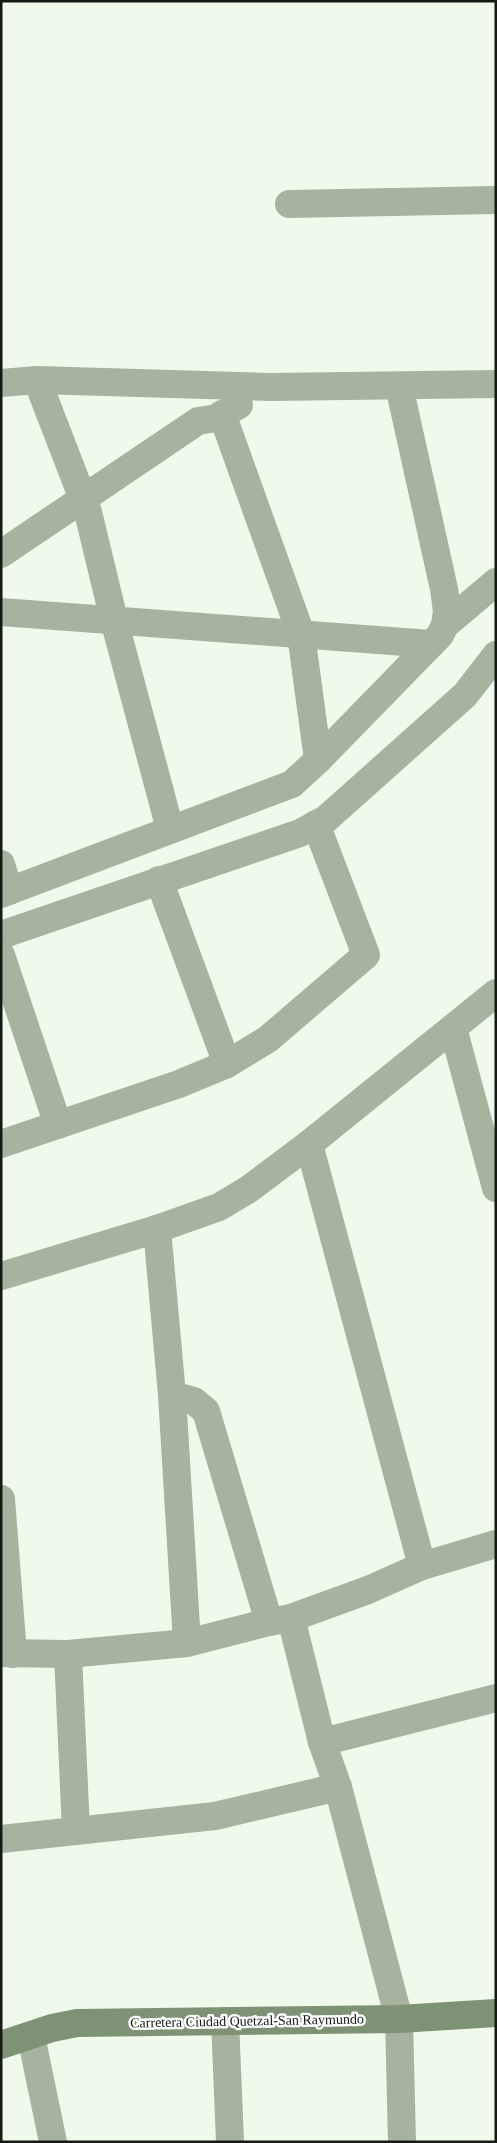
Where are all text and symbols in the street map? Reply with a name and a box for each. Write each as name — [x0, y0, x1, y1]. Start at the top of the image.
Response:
street label: Carretera Ciudad Quetzal-San Raymundo — [130, 2011, 364, 2031]

